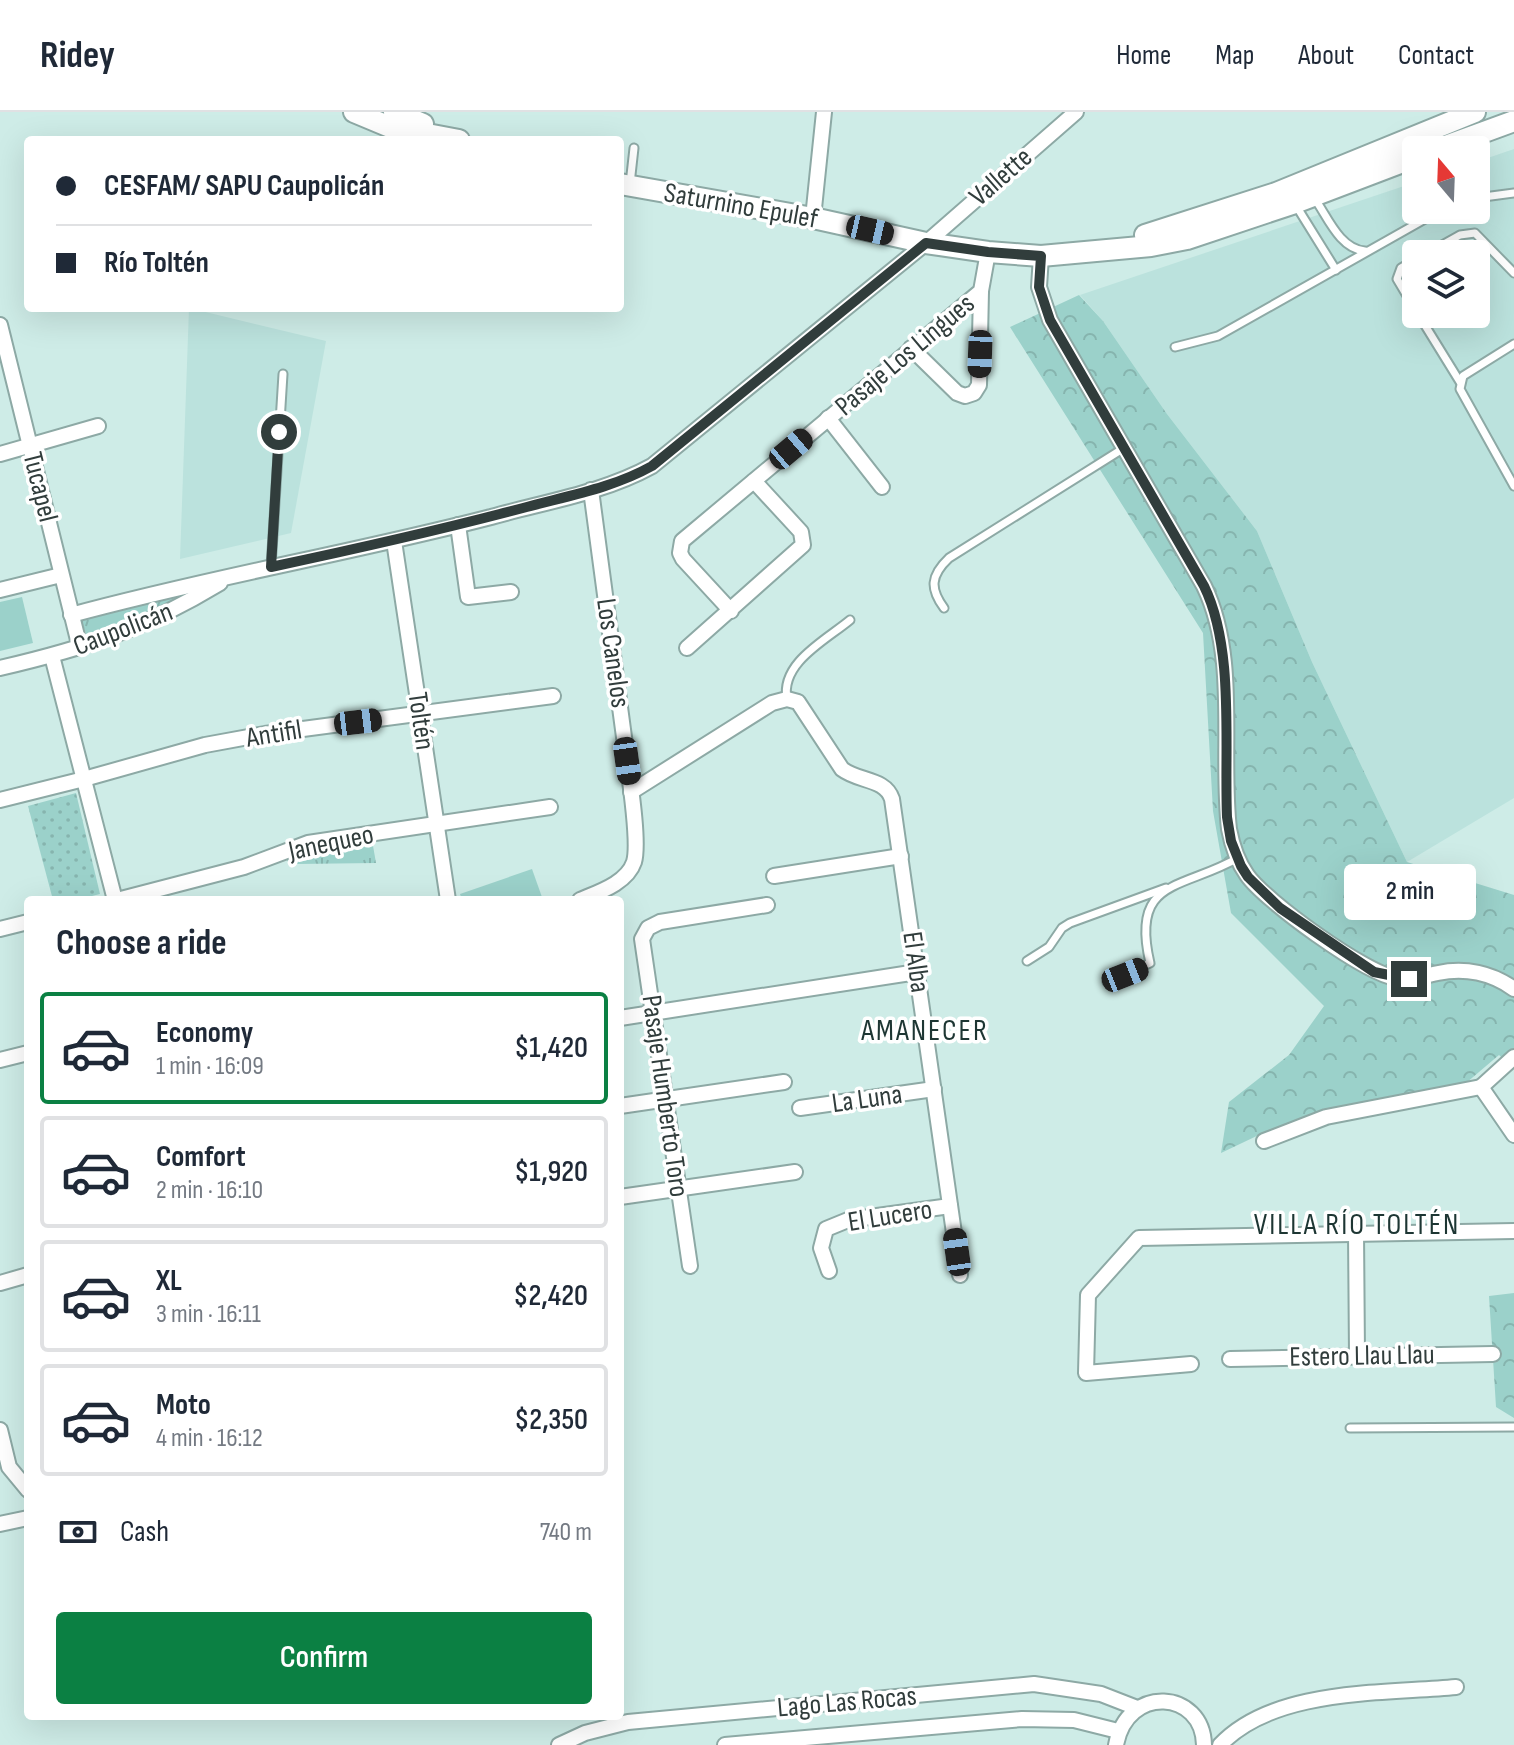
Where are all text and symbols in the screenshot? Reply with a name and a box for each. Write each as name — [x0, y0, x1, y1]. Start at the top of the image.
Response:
text: Ridey — [40, 33, 115, 78]
text: Home — [1116, 39, 1171, 72]
text: Map — [1215, 39, 1254, 72]
text: About — [1298, 39, 1354, 72]
text: Contact — [1398, 39, 1474, 72]
north arrow — [1402, 136, 1490, 224]
map controls — [1402, 136, 1490, 328]
street label: Vallette — [963, 141, 1039, 213]
text: CESFAM/ SAPU Caupolicán — [104, 168, 384, 204]
street label: Saturnino Epulef — [661, 176, 821, 236]
car — [844, 213, 896, 247]
button: layers — [1402, 240, 1490, 328]
text: Río Toltén — [104, 245, 209, 281]
street label: Pasaje Los Lingues — [829, 287, 981, 423]
car — [967, 330, 993, 378]
route start — [261, 414, 297, 450]
car — [765, 424, 817, 474]
street label: Tucapel — [15, 449, 65, 525]
street label: Caupolicán — [69, 595, 177, 663]
street label: Los Canelos — [589, 596, 637, 710]
street label: Toltén — [401, 690, 441, 752]
car — [333, 707, 383, 737]
street label: Antifil — [243, 713, 304, 755]
car — [612, 736, 642, 786]
street label: Janequeo — [285, 818, 376, 868]
callout: 2 min — [1343, 863, 1475, 919]
text: 2 min — [1386, 876, 1434, 907]
text: Choose a ride — [56, 922, 227, 965]
street label: El Alba — [895, 929, 937, 995]
car — [1098, 955, 1152, 995]
route end — [1391, 961, 1427, 997]
street label: Pasaje Humberto Toro — [634, 993, 696, 1199]
icon: car — [60, 1012, 132, 1084]
district label: AMANECER — [860, 1013, 989, 1049]
text: Economy — [156, 1015, 253, 1051]
text: $1,420 — [514, 1030, 588, 1066]
text: 1 min · 16:09 — [156, 1051, 264, 1082]
street label: La Luna — [830, 1078, 904, 1120]
icon: car — [60, 1136, 132, 1208]
text: Comfort — [156, 1139, 246, 1175]
text: $1,920 — [514, 1154, 588, 1190]
text: 2 min · 16:10 — [156, 1175, 263, 1206]
street label: El Lucero — [846, 1193, 934, 1239]
district label: VILLA RÍO TOLTÉN — [1254, 1207, 1460, 1243]
car — [942, 1227, 972, 1277]
icon: car — [60, 1260, 132, 1332]
text: XL — [156, 1263, 182, 1299]
text: $2,420 — [513, 1278, 588, 1314]
text: 3 min · 16:11 — [156, 1299, 261, 1330]
street label: Estero Llau Llau — [1289, 1338, 1435, 1374]
icon: car — [60, 1384, 132, 1456]
text: Moto — [156, 1387, 211, 1423]
text: $2,350 — [514, 1402, 588, 1438]
text: 4 min · 16:12 — [156, 1423, 263, 1454]
icon: cash — [56, 1510, 100, 1554]
text: Cash — [120, 1514, 169, 1550]
text: 740 m — [540, 1517, 592, 1548]
button: Confirm — [56, 1612, 592, 1704]
street label: Lago Las Rocas — [776, 1679, 918, 1725]

